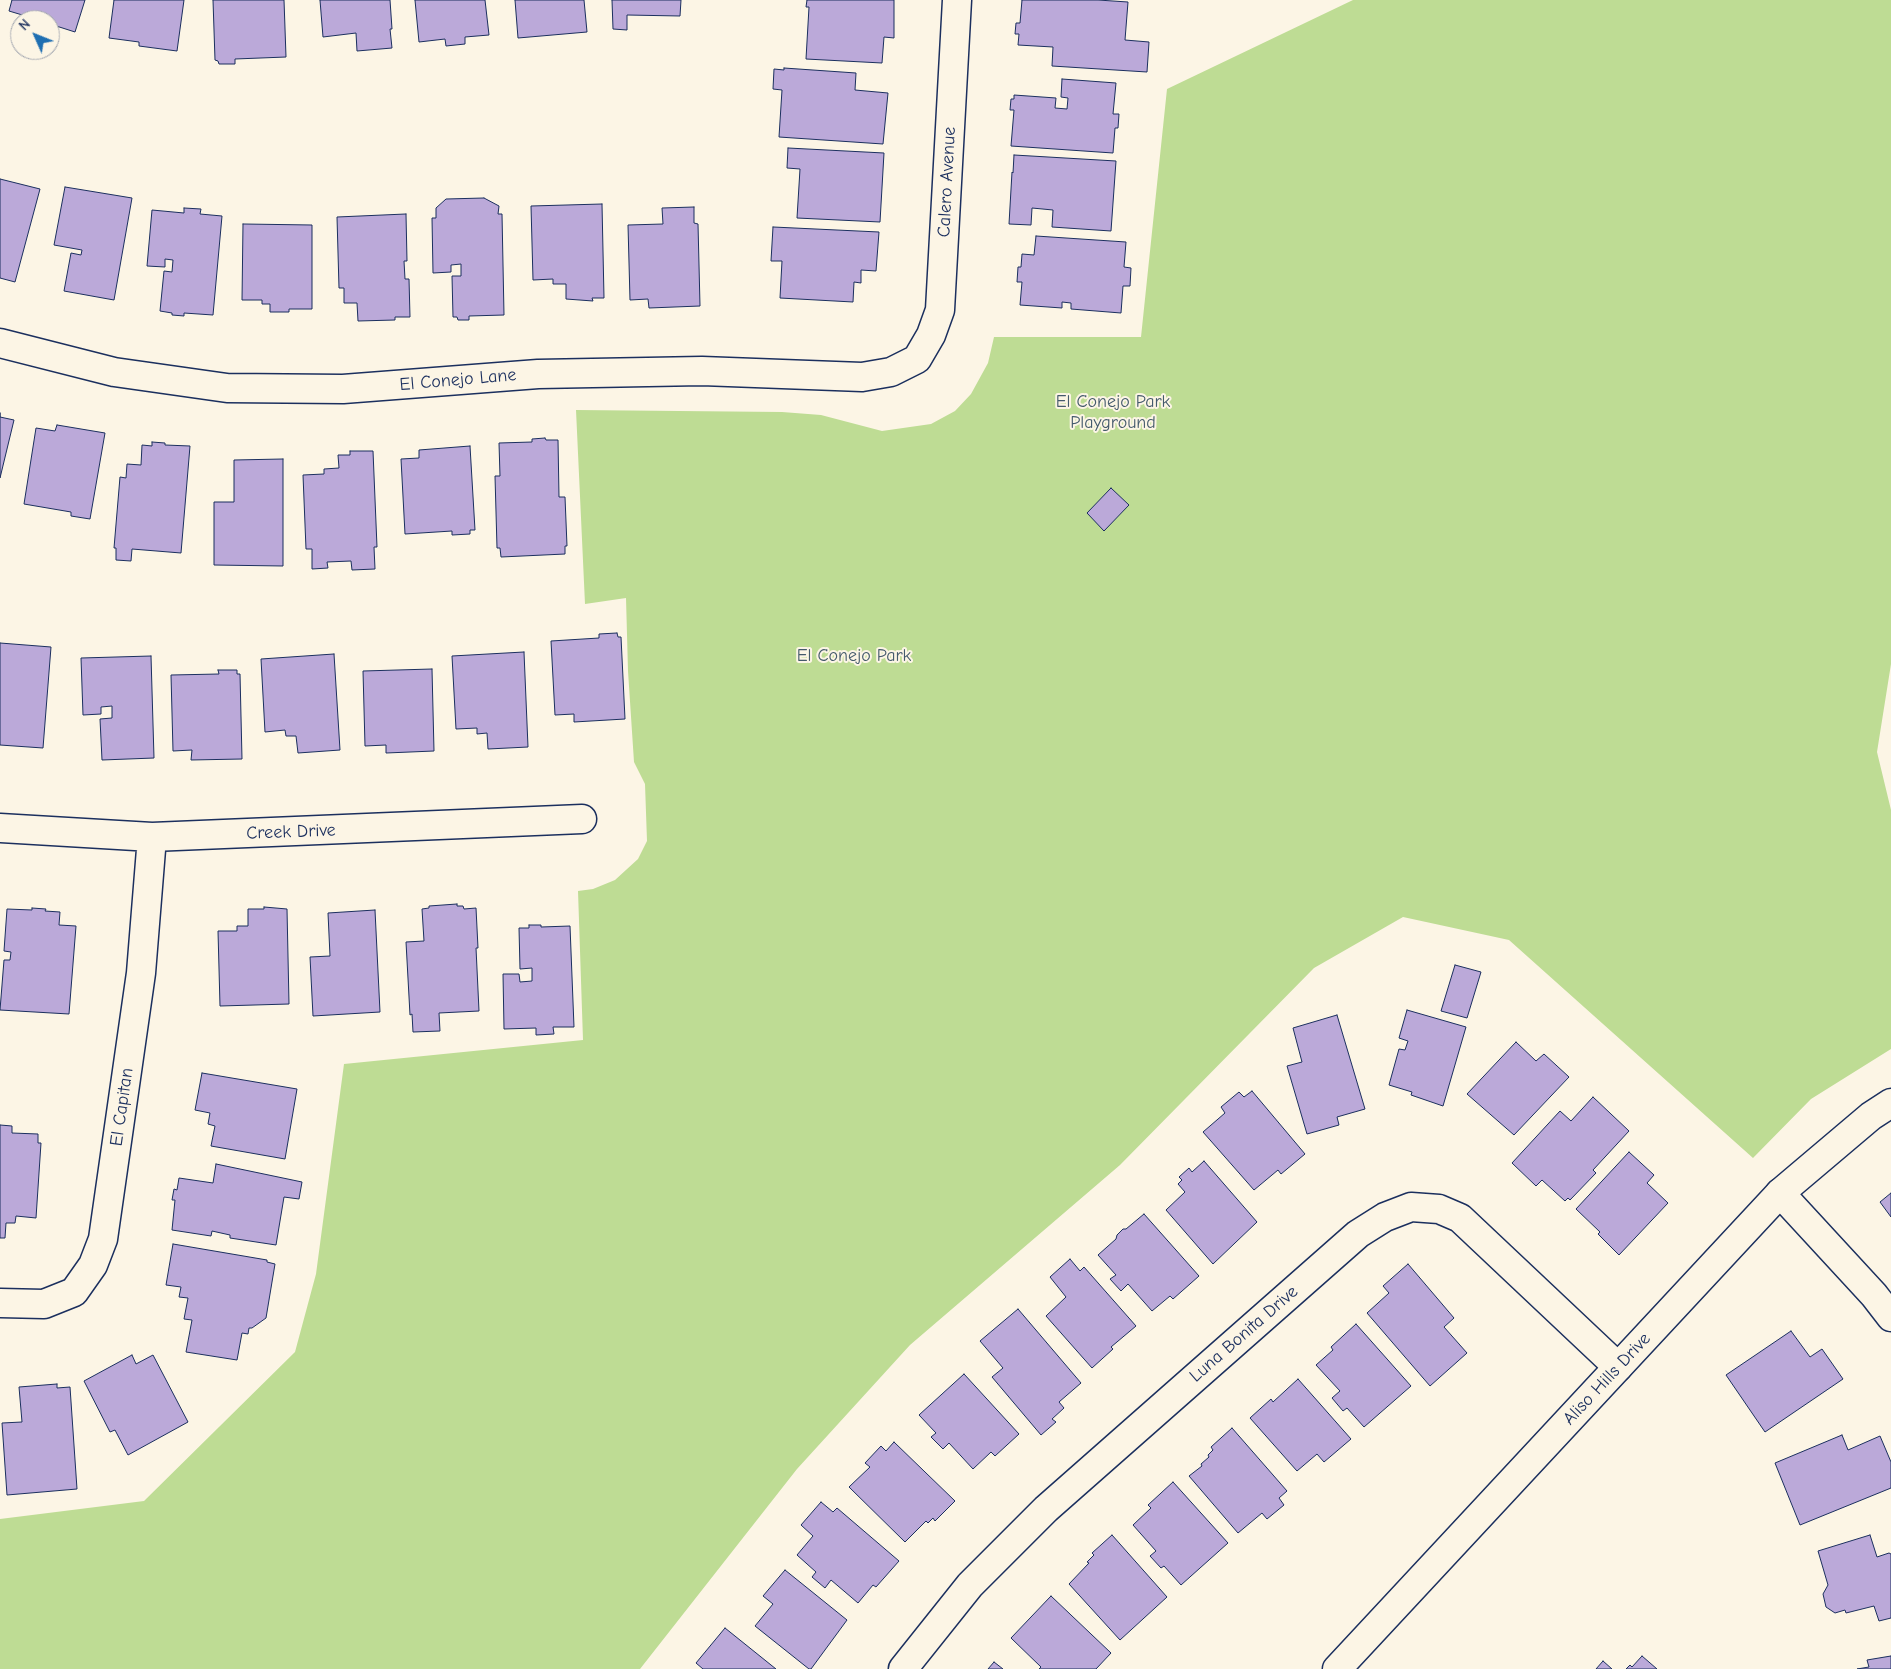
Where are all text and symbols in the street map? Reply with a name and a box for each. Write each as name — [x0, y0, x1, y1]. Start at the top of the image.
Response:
north arrow — [10, 10, 60, 60]
text: N — [15, 16, 34, 34]
street label: Calero Avenue — [933, 126, 961, 238]
street label: El Conejo Lane — [399, 364, 517, 396]
park label: El Conejo Park Playground — [1056, 391, 1170, 434]
park label: El Conejo Park — [797, 645, 911, 667]
street label: Creek Drive — [246, 820, 336, 844]
street label: El Capitan — [106, 1067, 138, 1147]
street label: Luna Bonita Drive — [1185, 1281, 1303, 1387]
street label: Aliso Hills Drive — [1559, 1328, 1655, 1430]

